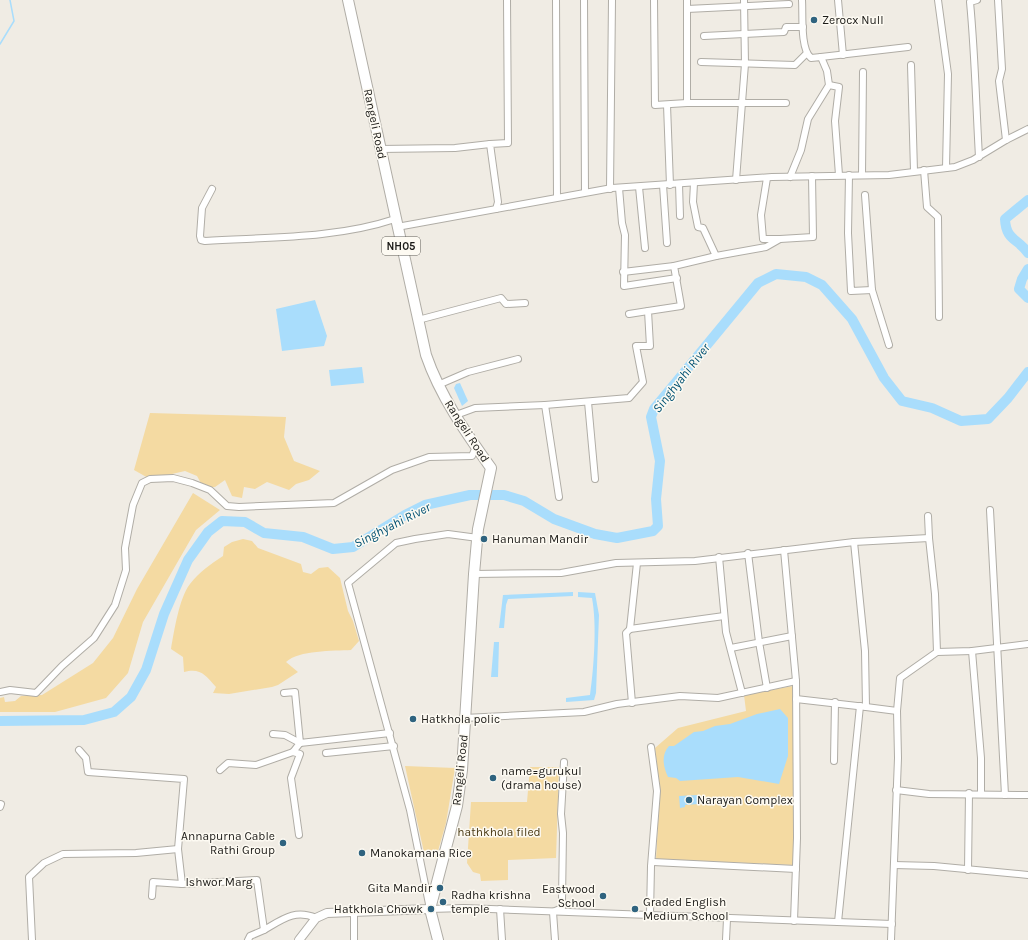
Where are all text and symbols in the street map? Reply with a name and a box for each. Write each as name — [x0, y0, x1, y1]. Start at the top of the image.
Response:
place label: Zerocx Null — [822, 13, 884, 27]
marker: Zerocx Null — [809, 15, 819, 25]
street label: Rangeli Road — [361, 88, 389, 160]
road number: NH05 — [382, 237, 420, 255]
water label: Singhyahi River — [649, 340, 713, 416]
street label: Rangeli Road — [442, 397, 492, 465]
water label: Singhyahi River — [351, 499, 433, 551]
place label: Hanuman Mandir — [492, 532, 589, 546]
marker: Hanuman Mandir — [479, 534, 489, 544]
place label: Hatkhola polic — [421, 712, 500, 726]
marker: Hatkhola polic — [408, 714, 418, 724]
street label: Rangeli Road — [449, 734, 471, 806]
place label: name=gurukul (drama house) — [501, 764, 582, 792]
marker: name=gurukul (drama house) — [488, 773, 498, 783]
place label: Narayan Complex — [697, 793, 793, 807]
marker: Narayan Complex — [684, 795, 694, 805]
park label: hathkhola filed — [457, 825, 541, 839]
place label: Annapurna Cable Rathi Group — [181, 829, 275, 857]
marker: Annapurna Cable Rathi Group — [278, 838, 288, 848]
place label: Manokamana Rice — [370, 846, 472, 860]
marker: Manokamana Rice — [357, 848, 367, 858]
street label: Ishwor Marg — [185, 875, 253, 889]
place label: Gita Mandir — [368, 881, 433, 895]
place label: Eastwood School — [542, 882, 595, 910]
marker: Gita Mandir — [435, 883, 445, 893]
place label: Radha krishna temple — [451, 888, 531, 916]
marker: Eastwood School — [598, 891, 608, 901]
place label: Graded English Medium School — [643, 895, 729, 923]
marker: Radha krishna temple — [438, 897, 448, 907]
place label: Hatkhola Chowk — [334, 902, 423, 916]
marker: Hatkhola Chowk — [426, 904, 436, 914]
marker: Graded English Medium School — [630, 904, 640, 914]

